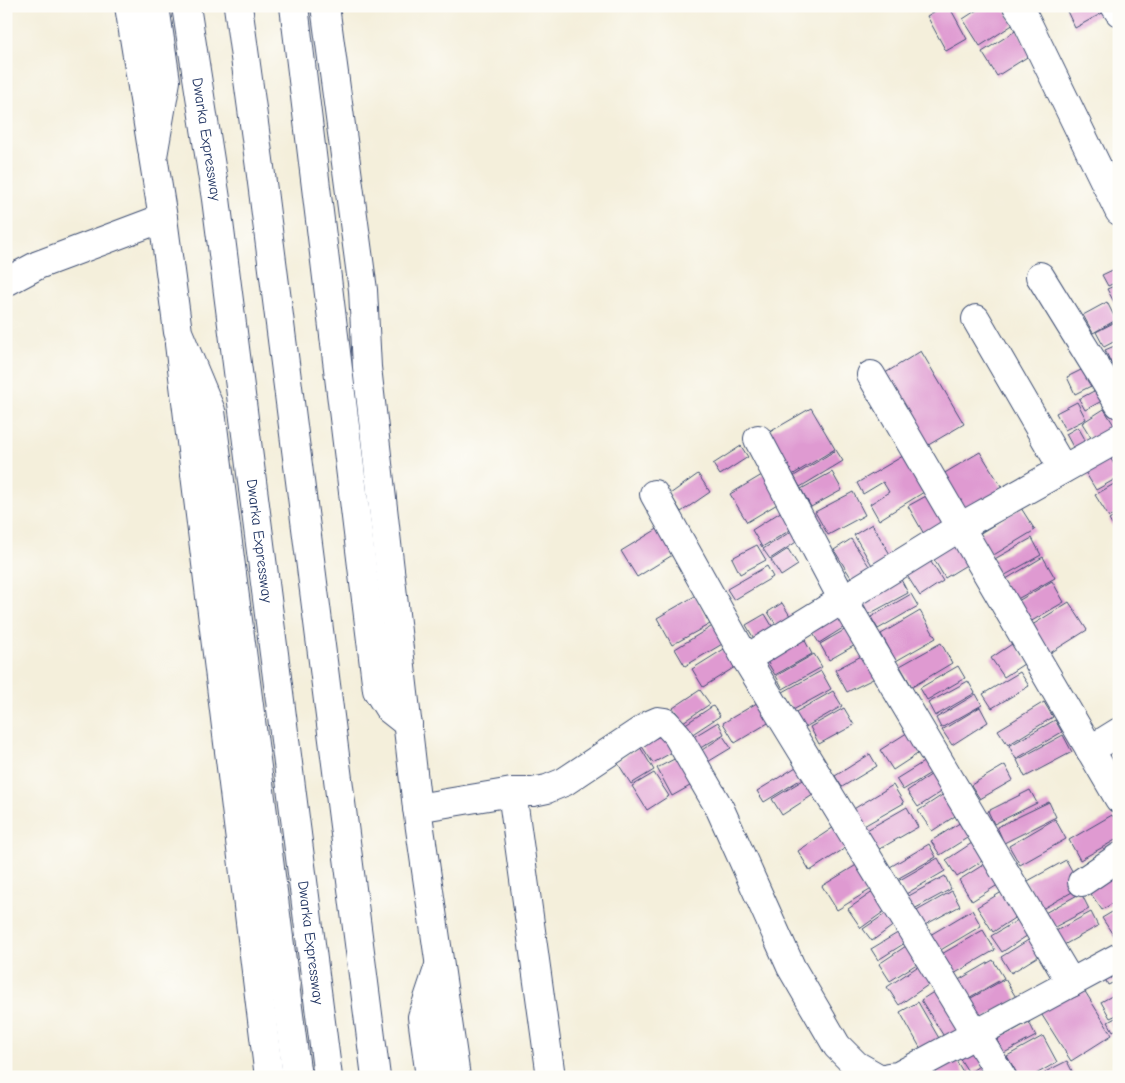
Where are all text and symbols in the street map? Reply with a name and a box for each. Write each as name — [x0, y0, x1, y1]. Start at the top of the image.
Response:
street label: Dwarka Expressway — [188, 76, 225, 203]
street label: Dwarka Expressway — [243, 478, 276, 604]
street label: Dwarka Expressway — [294, 880, 328, 1006]

